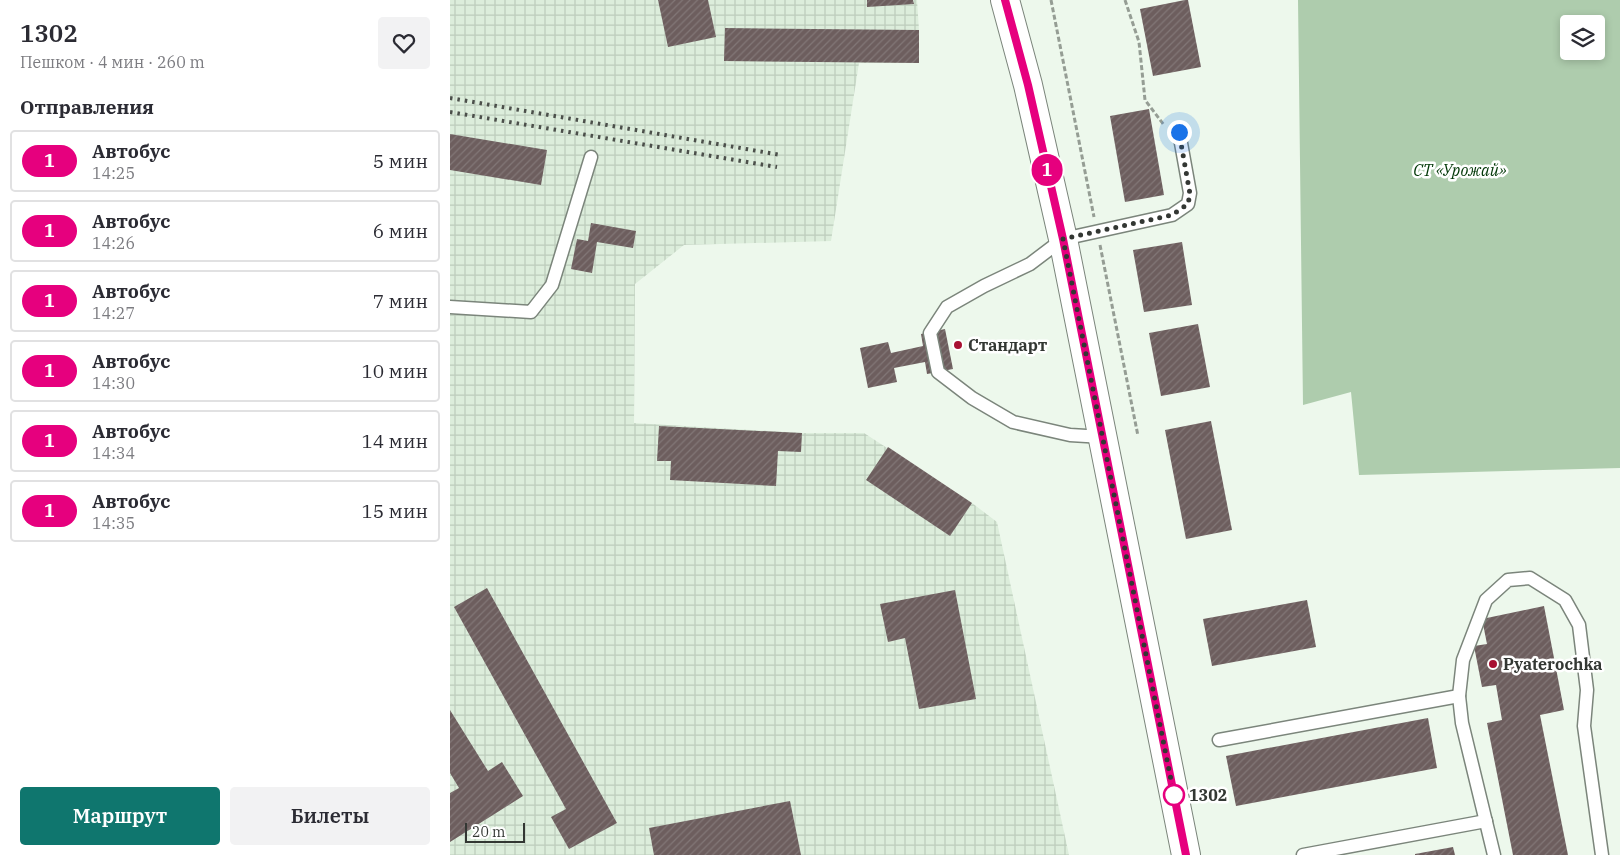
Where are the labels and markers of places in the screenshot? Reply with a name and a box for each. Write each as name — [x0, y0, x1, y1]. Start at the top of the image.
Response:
place label: Стандарт — [968, 335, 1048, 355]
marker: Стандарт — [952, 339, 964, 351]
place label: Pyaterochka — [1503, 654, 1603, 674]
marker: Pyaterochka — [1487, 658, 1499, 670]
marker: 1302 — [1163, 784, 1185, 806]
place label: 1302 — [1189, 785, 1227, 805]

